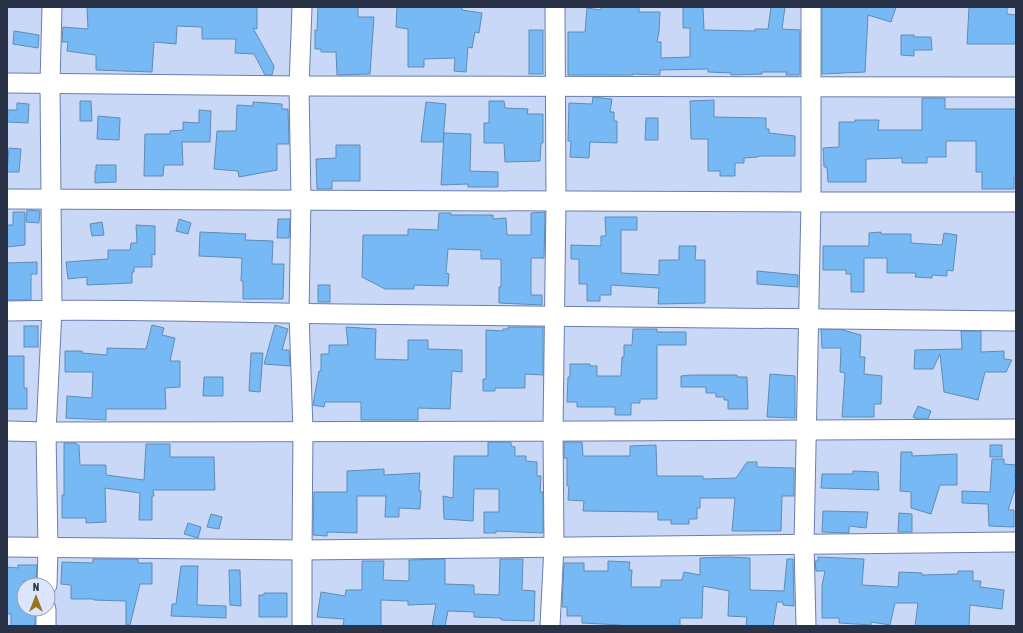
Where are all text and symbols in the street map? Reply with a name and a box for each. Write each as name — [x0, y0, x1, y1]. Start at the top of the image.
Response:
north arrow — [16, 577, 56, 617]
text: N — [33, 581, 39, 593]

